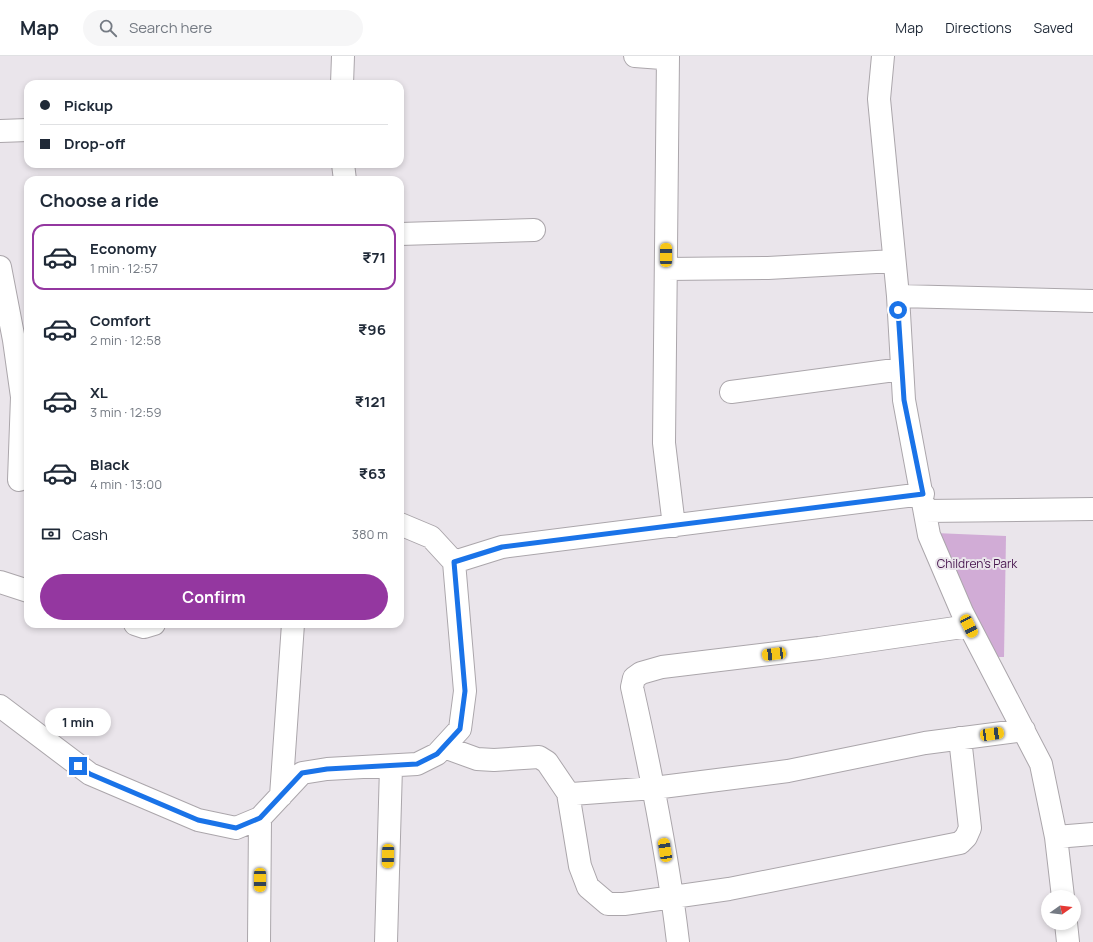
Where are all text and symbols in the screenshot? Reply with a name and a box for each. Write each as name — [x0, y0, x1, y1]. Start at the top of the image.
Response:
search box — [83, 10, 363, 46]
text: Map — [20, 15, 59, 41]
icon: search — [97, 17, 119, 39]
text: Search here — [129, 17, 212, 38]
text: Map — [895, 18, 923, 37]
text: Directions — [945, 18, 1012, 37]
text: Saved — [1034, 18, 1073, 37]
text: Pickup — [64, 95, 113, 116]
text: Drop-off — [64, 133, 125, 154]
text: Choose a ride — [40, 188, 159, 212]
text: Economy — [90, 238, 157, 259]
icon: car — [42, 239, 78, 275]
car — [660, 243, 672, 267]
text: ₹71 — [362, 247, 386, 268]
text: 1 min · 12:57 — [90, 259, 158, 277]
route start — [889, 301, 907, 319]
text: Comfort — [90, 310, 151, 331]
icon: car — [42, 311, 78, 347]
text: ₹96 — [358, 319, 386, 340]
text: 2 min · 12:58 — [90, 331, 161, 349]
text: XL — [90, 382, 108, 403]
icon: car — [42, 383, 78, 419]
text: ₹121 — [355, 391, 386, 412]
text: 3 min · 12:59 — [90, 403, 162, 421]
text: Black — [90, 454, 129, 475]
icon: car — [42, 455, 78, 491]
text: ₹63 — [359, 463, 386, 484]
text: 4 min · 13:00 — [90, 475, 162, 493]
icon: cash — [40, 523, 62, 545]
text: Cash — [72, 524, 108, 545]
text: 380 m — [352, 525, 388, 543]
park label: Children's Park — [937, 555, 1018, 572]
button: Confirm — [40, 574, 388, 620]
car — [958, 613, 980, 639]
car — [761, 647, 787, 661]
callout: 1 min — [45, 708, 111, 736]
text: 1 min — [62, 713, 94, 731]
car — [979, 726, 1005, 742]
route end — [69, 757, 87, 775]
car — [657, 837, 673, 863]
car — [382, 844, 394, 868]
car — [254, 868, 266, 892]
north arrow — [1041, 890, 1081, 930]
map controls — [1041, 890, 1081, 930]

